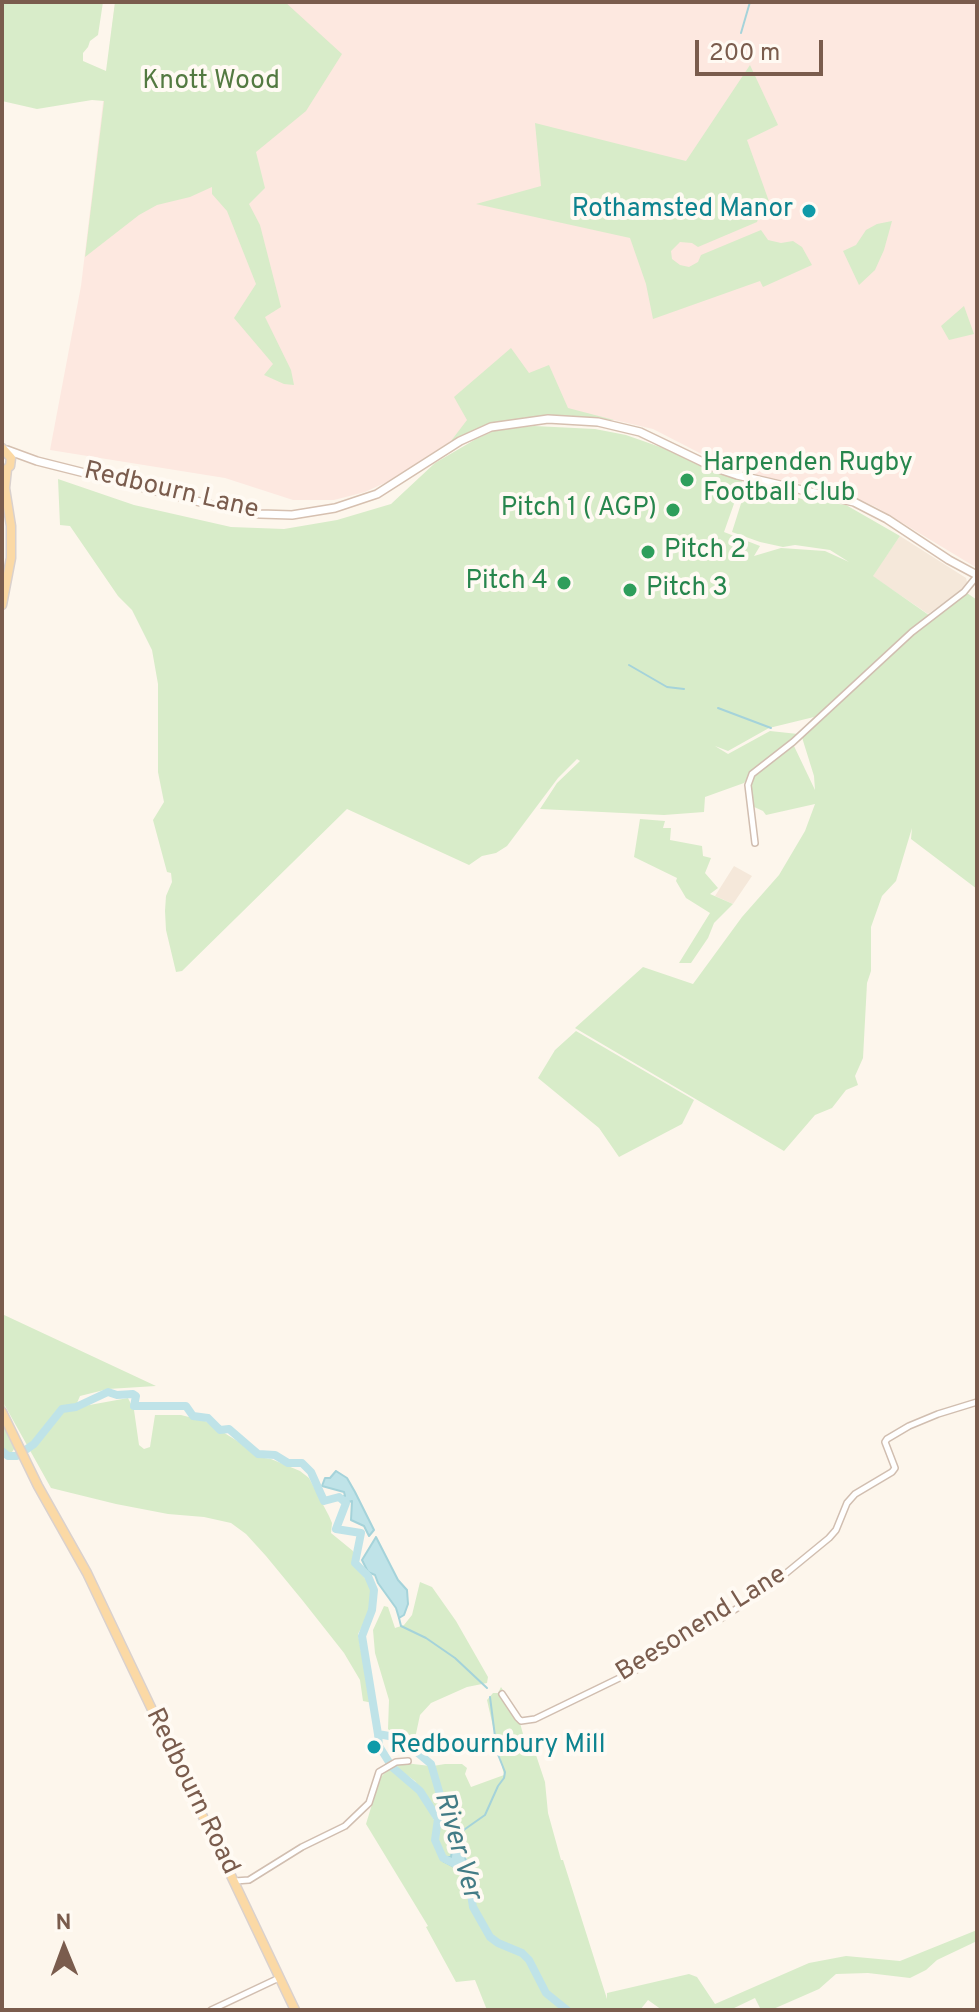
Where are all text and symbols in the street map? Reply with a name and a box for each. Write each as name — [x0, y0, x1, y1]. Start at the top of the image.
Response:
scale bar — [699, 24, 827, 74]
text: 200 m — [709, 39, 780, 69]
park label: Knott Wood — [142, 67, 280, 99]
place label: Rothamsted Manor — [572, 195, 793, 227]
marker: Rothamsted Manor — [800, 202, 818, 220]
place label: Harpenden Rugby Football Club — [703, 449, 913, 510]
street label: Redbourn Lane — [81, 457, 261, 527]
marker: Harpenden Rugby Football Club — [678, 471, 696, 489]
place label: Pitch 1 ( AGP) — [501, 494, 657, 526]
marker: Pitch 1 ( AGP) — [664, 501, 682, 519]
place label: Pitch 2 — [664, 536, 746, 568]
marker: Pitch 2 — [639, 543, 657, 561]
place label: Pitch 4 — [466, 567, 548, 599]
marker: Pitch 4 — [555, 574, 573, 592]
place label: Pitch 3 — [646, 574, 728, 606]
marker: Pitch 3 — [621, 581, 639, 599]
street label: Beesonend Lane — [611, 1560, 793, 1690]
street label: Redbourn Road — [137, 1704, 245, 1880]
place label: Redbournbury Mill — [390, 1731, 605, 1763]
marker: Redbournbury Mill — [365, 1738, 383, 1756]
water label: River Ver — [425, 1788, 487, 1904]
north arrow — [24, 1908, 104, 1988]
text: N — [55, 1910, 72, 1937]

